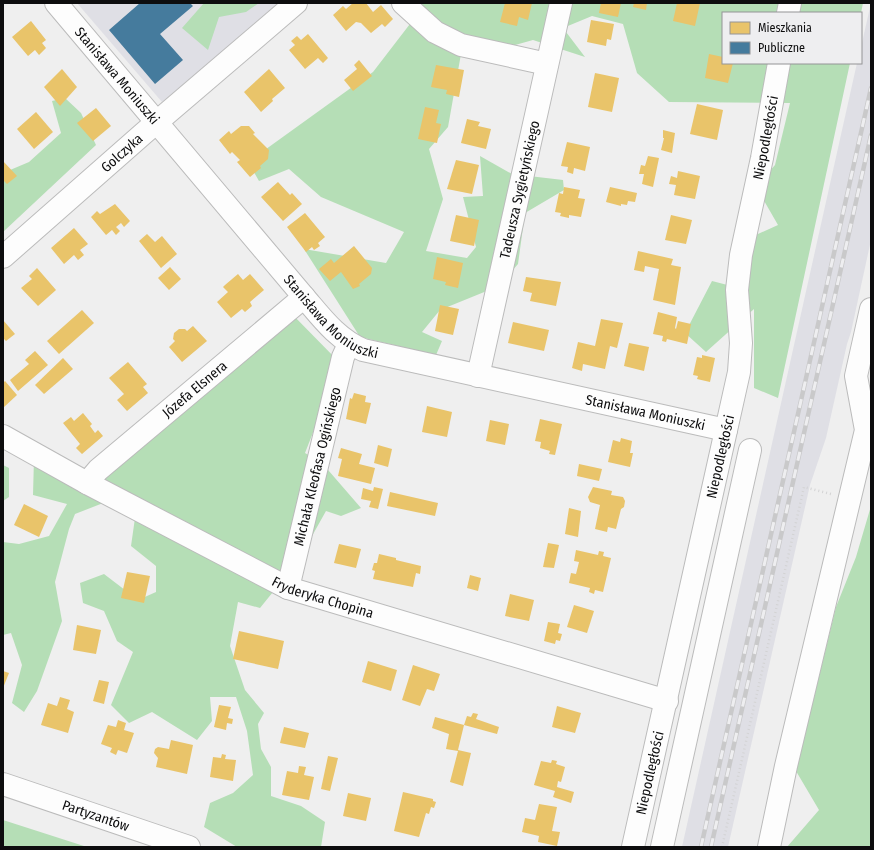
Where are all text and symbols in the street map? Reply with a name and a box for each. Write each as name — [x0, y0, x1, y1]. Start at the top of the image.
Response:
legend — [722, 12, 862, 64]
text: Mieszkania — [758, 21, 812, 35]
street label: Stanisława Moniuszki — [71, 24, 163, 128]
text: Publiczne — [758, 41, 805, 55]
street label: Niepodległości — [750, 94, 782, 181]
street label: Tadeusza Sygietyńskiego — [496, 119, 544, 260]
street label: Golczyka — [98, 130, 146, 176]
street label: Stanisława Moniuszki — [280, 271, 380, 362]
street label: Józefa Elsnera — [159, 357, 231, 421]
street label: Michała Kleofasa Ogińskiego — [290, 385, 345, 548]
street label: Stanisława Moniuszki — [584, 391, 707, 434]
street label: Niepodległości — [703, 413, 738, 500]
street label: Fryderyka Chopina — [269, 573, 376, 622]
street label: Niepodległości — [632, 729, 668, 816]
street label: Partyzantów — [60, 797, 131, 835]

